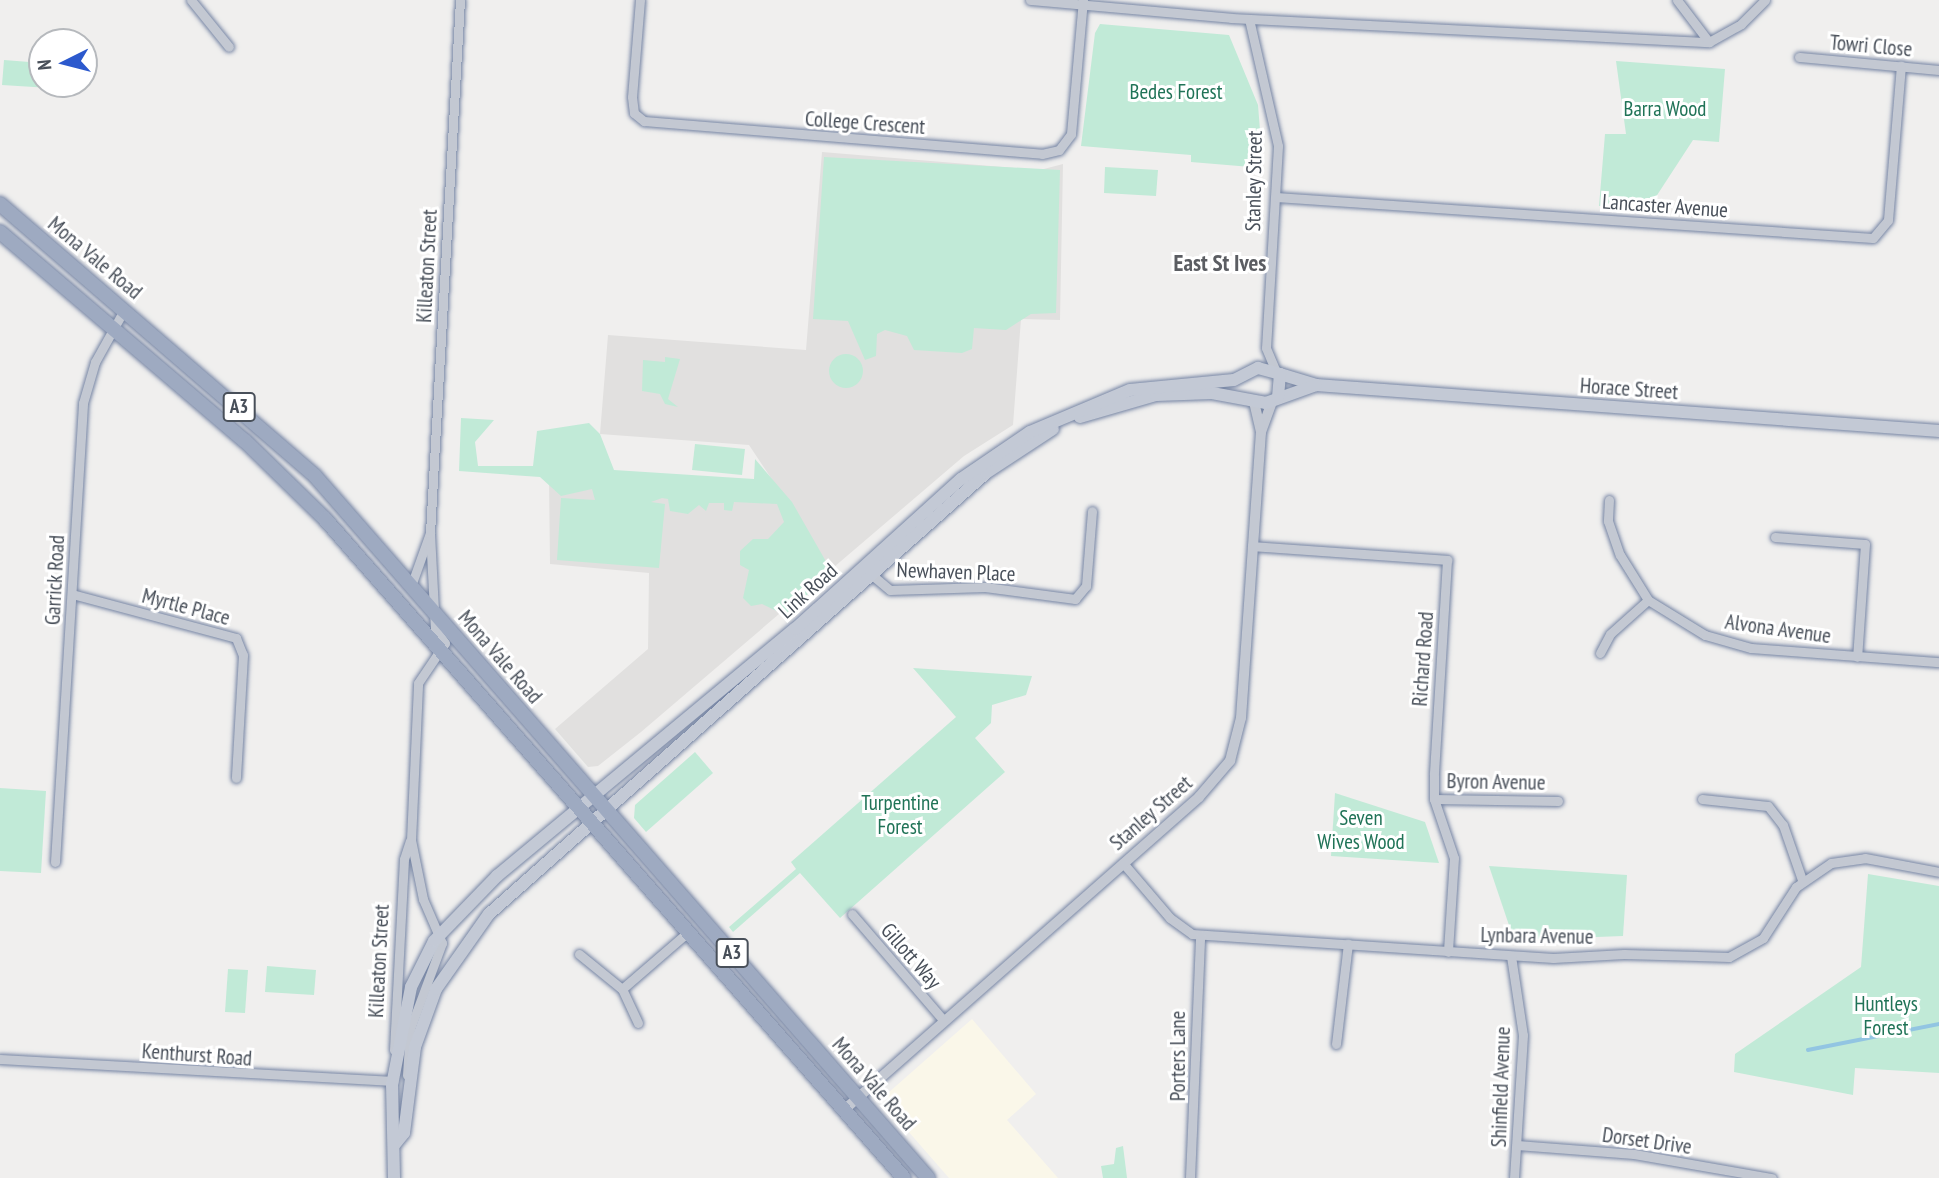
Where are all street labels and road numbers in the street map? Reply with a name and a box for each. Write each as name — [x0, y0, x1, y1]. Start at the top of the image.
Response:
street label: Towri Close — [1829, 30, 1913, 62]
street label: College Crescent — [804, 106, 926, 140]
street label: Stanley Street — [1241, 130, 1267, 232]
street label: Lancaster Avenue — [1601, 189, 1729, 223]
street label: Killeaton Street — [411, 209, 443, 323]
street label: Mona Vale Road — [43, 211, 147, 305]
street label: Horace Street — [1579, 373, 1679, 405]
road number: A3 — [222, 392, 256, 422]
street label: Garrick Road — [40, 534, 70, 626]
street label: Newhaven Place — [896, 557, 1016, 587]
street label: Link Road — [773, 558, 843, 624]
street label: Myrtle Place — [139, 583, 233, 631]
street label: Mona Vale Road — [453, 605, 547, 709]
street label: Alvona Avenue — [1723, 609, 1833, 649]
street label: Richard Road — [1407, 611, 1439, 707]
street label: Byron Avenue — [1446, 769, 1546, 795]
street label: Stanley Street — [1104, 770, 1198, 856]
street label: Killeaton Street — [363, 904, 395, 1018]
street label: Gillott Way — [875, 918, 947, 994]
street label: Lynbara Avenue — [1480, 922, 1594, 950]
road number: A3 — [714, 937, 750, 968]
street label: Porters Lane — [1165, 1011, 1191, 1101]
street label: Shinfield Avenue — [1486, 1026, 1516, 1148]
street label: Mona Vale Road — [827, 1032, 921, 1136]
street label: Kenthurst Road — [141, 1039, 253, 1071]
street label: Dorset Drive — [1601, 1122, 1693, 1160]

